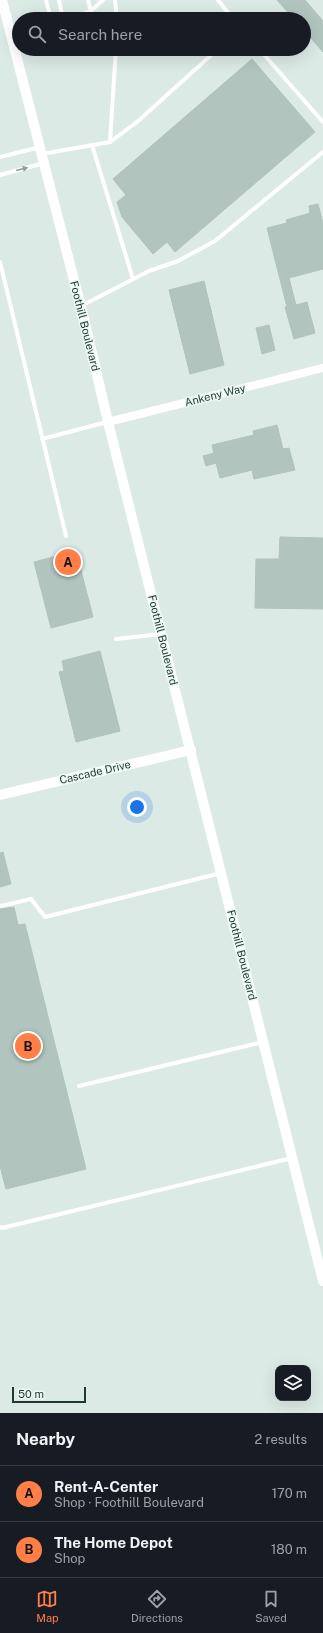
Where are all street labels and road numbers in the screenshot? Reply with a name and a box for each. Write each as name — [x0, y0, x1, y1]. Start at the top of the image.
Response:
street label: Foothill Boulevard — [68, 280, 102, 372]
street label: Ankeny Way — [183, 382, 247, 408]
street label: Foothill Boulevard — [146, 594, 180, 686]
street label: Cascade Drive — [58, 758, 132, 786]
street label: Foothill Boulevard — [225, 909, 259, 1001]

